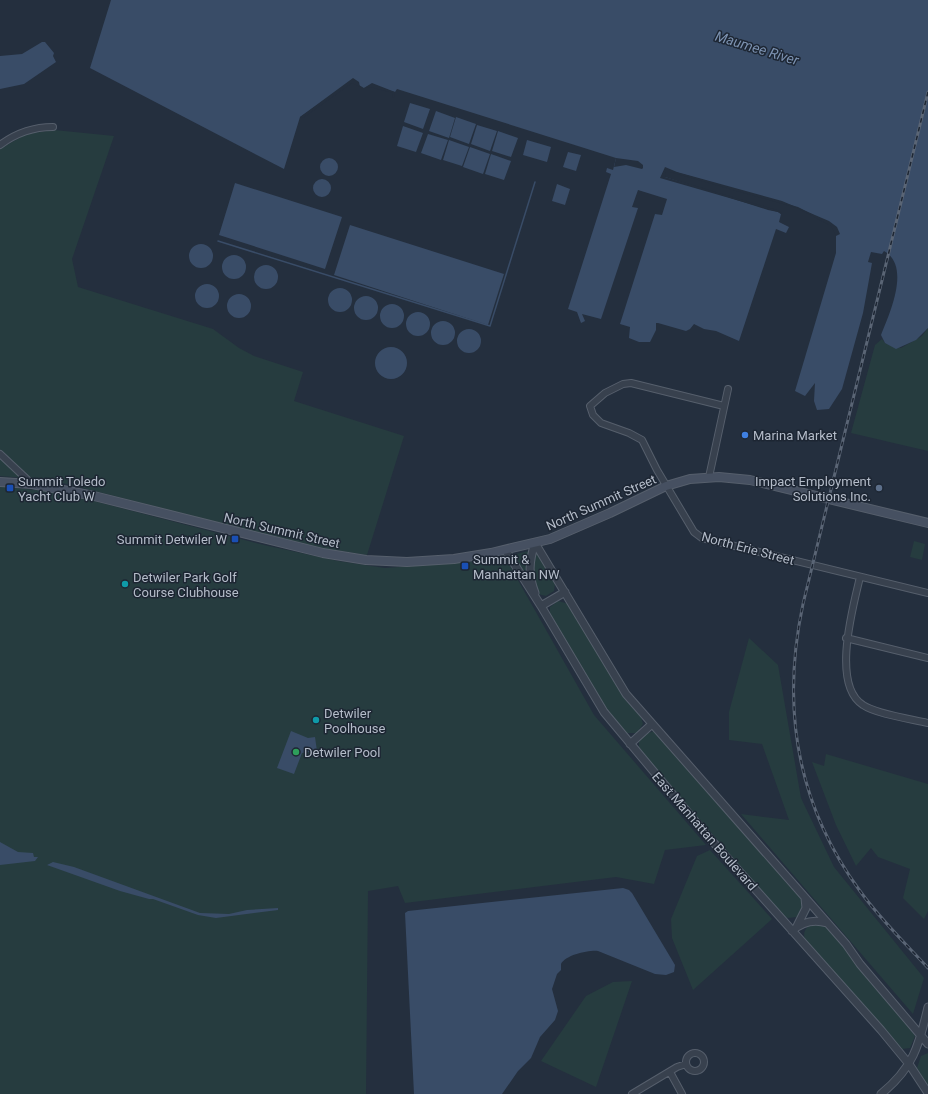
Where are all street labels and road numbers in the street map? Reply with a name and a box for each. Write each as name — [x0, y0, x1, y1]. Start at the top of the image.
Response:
street label: North Summit Street — [544, 471, 658, 533]
street label: North Summit Street — [222, 510, 341, 551]
street label: North Erie Street — [700, 529, 796, 568]
street label: East Manhattan Boulevard — [649, 769, 760, 894]

